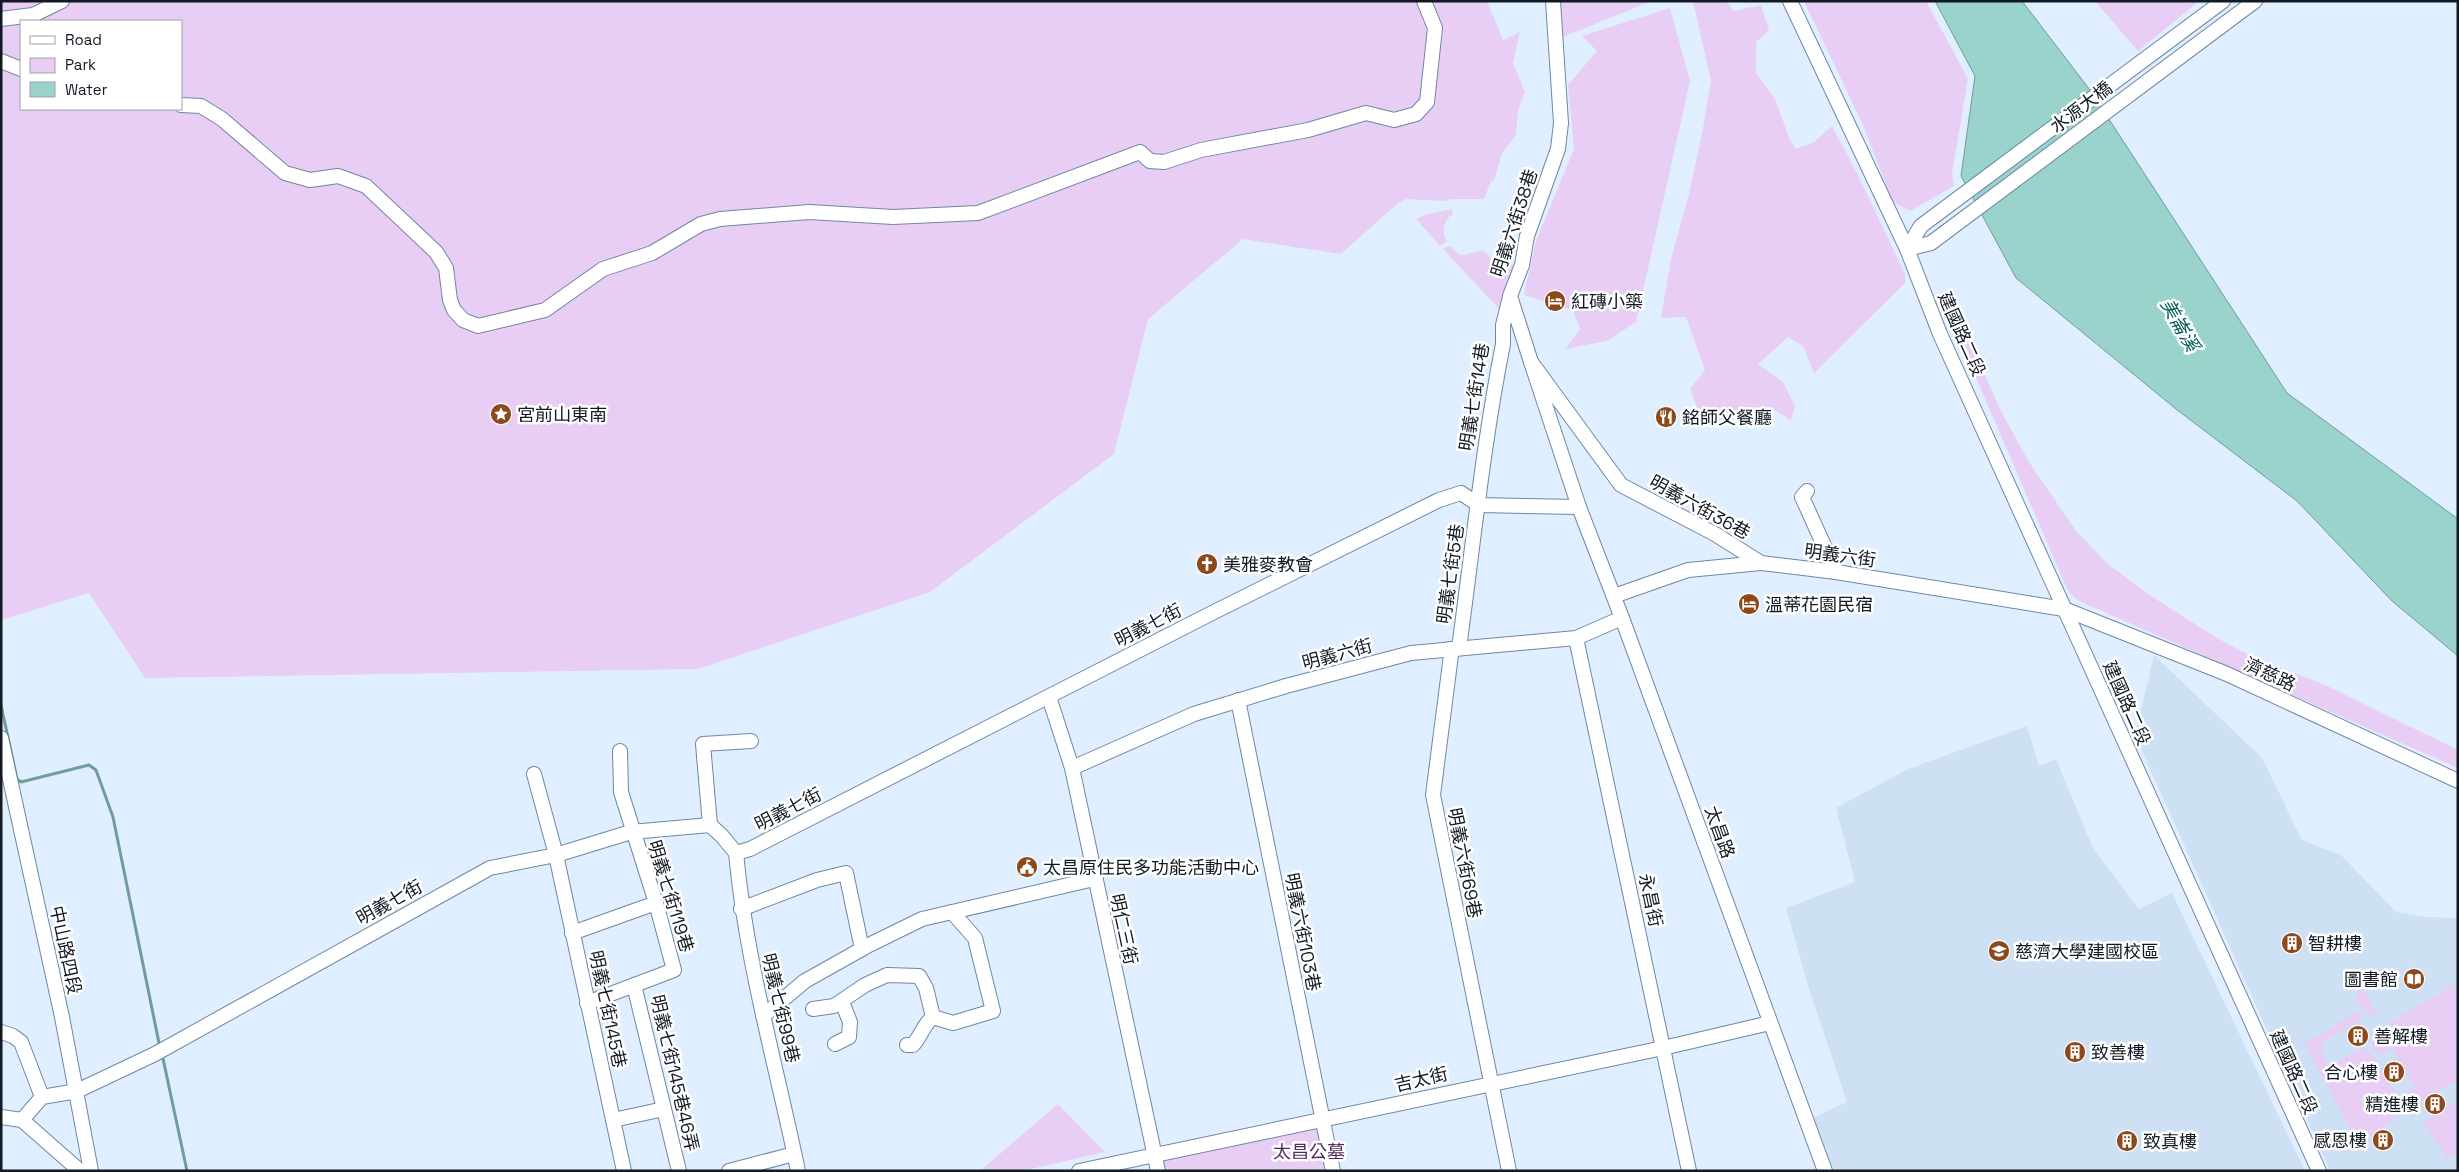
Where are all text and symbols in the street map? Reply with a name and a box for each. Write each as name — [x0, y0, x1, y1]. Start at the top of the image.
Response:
legend — [20, 20, 182, 110]
text: Road — [65, 30, 102, 49]
text: Park — [65, 55, 96, 74]
street label: 水源大橋 — [2045, 76, 2117, 138]
text: Water — [65, 80, 108, 99]
street label: 明義六街38巷 — [1486, 166, 1542, 280]
street label: 建國路二段 — [1933, 288, 1991, 380]
hotel icon: 紅磚小築 — [1543, 289, 1567, 313]
place label: 紅磚小築 — [1571, 290, 1643, 313]
water label: 美崙溪 — [2155, 294, 2207, 359]
street label: 明義七街14巷 — [1454, 341, 1494, 453]
place icon: 宮前山東南 — [489, 402, 513, 426]
place label: 宮前山東南 — [517, 403, 607, 426]
restaurant icon: 銘師父餐廳 — [1654, 405, 1678, 429]
place label: 銘師父餐廳 — [1682, 406, 1772, 429]
street label: 明義六街36巷 — [1645, 470, 1755, 544]
street label: 明義七街5巷 — [1432, 522, 1468, 626]
street label: 明義六街 — [1803, 539, 1877, 571]
church icon: 美雅麥教會 — [1195, 552, 1219, 576]
place label: 美雅麥教會 — [1223, 553, 1313, 576]
hotel icon: 溫蒂花園民宿 — [1737, 592, 1761, 616]
place label: 溫蒂花園民宿 — [1765, 593, 1873, 616]
street label: 明義七街 — [1111, 598, 1185, 652]
street label: 明義六街 — [1299, 634, 1375, 674]
street label: 濟慈路 — [2241, 652, 2299, 696]
street label: 建國路二段 — [2098, 657, 2156, 749]
street label: 明義七街 — [751, 782, 825, 836]
street label: 太昌路 — [1700, 803, 1740, 861]
street label: 明義六街69巷 — [1443, 806, 1487, 920]
street label: 明義七街119巷 — [643, 837, 699, 955]
public building icon: 太昌原住民多功能活動中心 — [1015, 855, 1039, 879]
place label: 太昌原住民多功能活動中心 — [1043, 856, 1259, 879]
street label: 明義六街103巷 — [1280, 871, 1326, 993]
street label: 永昌街 — [1634, 871, 1668, 929]
street label: 明義七街 — [352, 874, 426, 930]
street label: 明仁三街 — [1105, 891, 1143, 967]
street label: 中山路四段 — [45, 904, 87, 996]
building icon: 智耕樓 — [2280, 931, 2304, 955]
place label: 智耕樓 — [2308, 932, 2362, 955]
school or university icon: 慈濟大學建國校區 — [1987, 939, 2011, 963]
place label: 慈濟大學建國校區 — [2015, 940, 2159, 963]
street label: 明義七街145巷 — [584, 948, 632, 1070]
street label: 明義七街99巷 — [757, 951, 805, 1065]
library icon: 圖書館 — [2402, 967, 2426, 991]
place label: 圖書館 — [2344, 968, 2398, 991]
street label: 明義七街145巷46弄 — [646, 993, 704, 1153]
building icon: 善解樓 — [2346, 1024, 2370, 1048]
place label: 善解樓 — [2374, 1025, 2428, 1048]
street label: 建國路二段 — [2265, 1026, 2323, 1118]
building icon: 致善樓 — [2063, 1040, 2087, 1064]
place label: 致善樓 — [2091, 1041, 2145, 1064]
building icon: 合心樓 — [2382, 1060, 2406, 1084]
place label: 合心樓 — [2324, 1061, 2378, 1084]
street label: 吉太街 — [1392, 1062, 1450, 1096]
building icon: 精進樓 — [2423, 1092, 2447, 1116]
place label: 精進樓 — [2365, 1093, 2419, 1116]
building icon: 感恩樓 — [2371, 1128, 2395, 1152]
building icon: 致真樓 — [2115, 1129, 2139, 1153]
place label: 感恩樓 — [2313, 1129, 2367, 1152]
place label: 致真樓 — [2143, 1130, 2197, 1153]
park label: 太昌公墓 — [1273, 1140, 1345, 1163]

